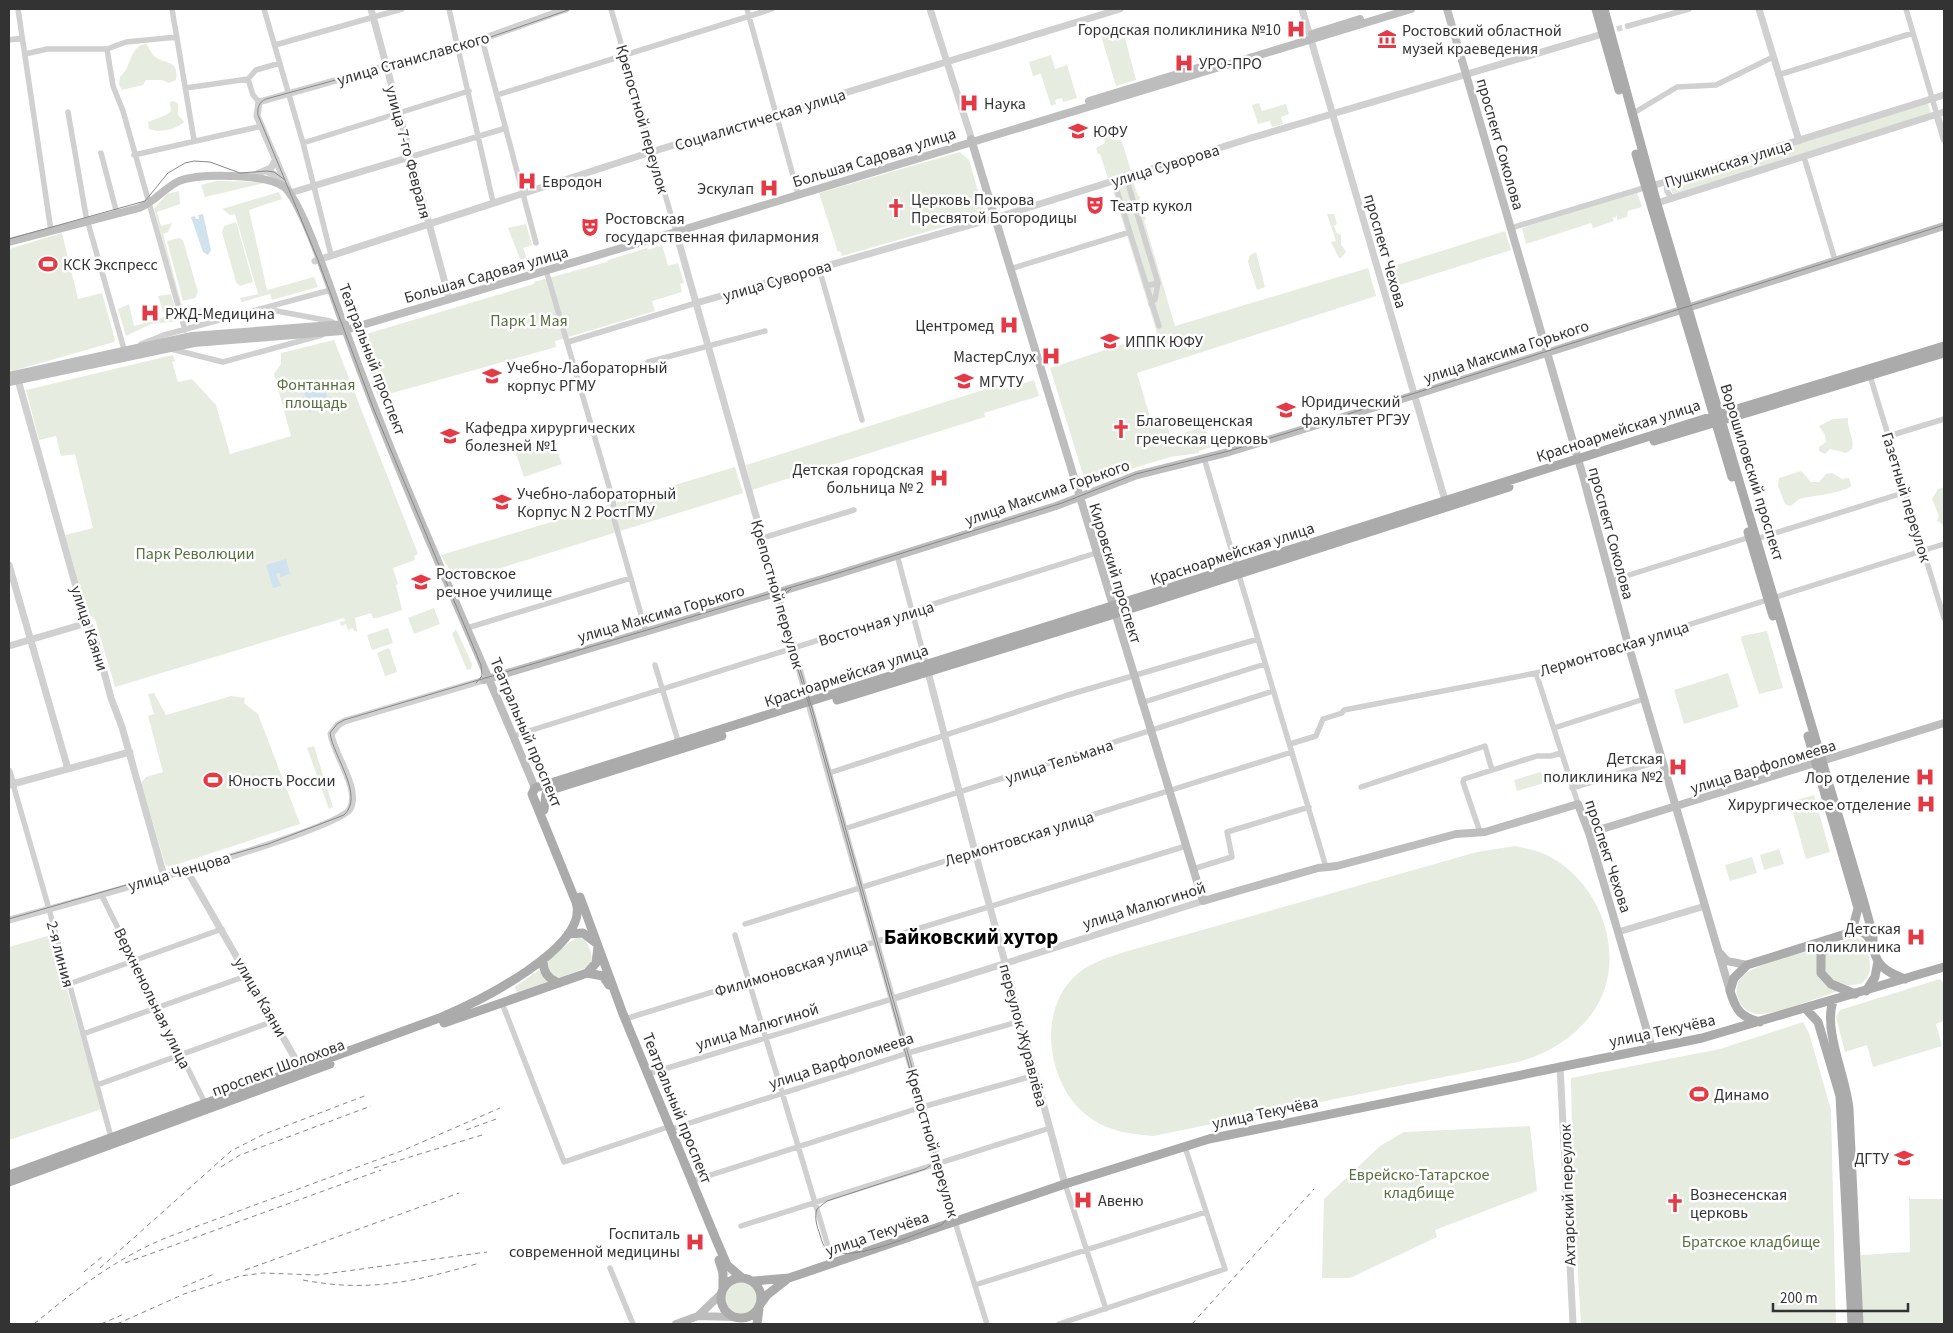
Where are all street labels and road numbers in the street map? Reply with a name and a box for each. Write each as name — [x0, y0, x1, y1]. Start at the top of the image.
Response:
street label: улица Станиславского — [335, 27, 492, 91]
street label: Крепостной переулок — [610, 42, 674, 196]
street label: проспект Соколова — [1471, 76, 1529, 213]
street label: улица 7-го Февраля — [380, 83, 436, 221]
street label: Социалистическая улица — [672, 83, 848, 156]
street label: Большая Садовая улица — [790, 123, 959, 193]
street label: Пушкинская улица — [1662, 134, 1795, 194]
street label: улица Суворова — [1108, 139, 1222, 193]
street label: проспект Чехова — [1358, 192, 1412, 311]
street label: Большая Садовая улица — [402, 241, 571, 309]
street label: улица Суворова — [720, 255, 834, 307]
street label: Театральный проспект — [333, 280, 411, 438]
street label: улица Максима Горького — [1421, 315, 1592, 389]
street label: Ворошиловский проспект — [1715, 381, 1789, 563]
street label: Красноармейская улица — [1533, 394, 1703, 468]
street label: Газетный переулок — [1876, 429, 1936, 565]
street label: улица Максима Горького — [962, 454, 1133, 531]
street label: проспект Соколова — [1583, 465, 1639, 602]
street label: Кировский проспект — [1083, 500, 1147, 646]
street label: Крепостной переулок — [745, 517, 809, 671]
street label: Красноармейская улица — [1147, 517, 1317, 591]
street label: улица Максима Горького — [575, 580, 747, 648]
street label: улица Каяни — [65, 583, 113, 674]
street label: Восточная улица — [816, 596, 937, 652]
street label: Лермонтовская улица — [1537, 616, 1692, 682]
street label: Красноармейская улица — [761, 639, 931, 713]
street label: Театральный проспект — [484, 654, 568, 811]
street label: улица Тельмана — [1003, 734, 1116, 790]
street label: улица Варфоломеева — [1688, 734, 1839, 800]
street label: проспект Чехова — [1579, 797, 1637, 916]
street label: Лермонтовская улица — [942, 806, 1097, 872]
street label: улица Ченцова — [126, 847, 233, 897]
street label: улица Малюгиной — [1080, 877, 1208, 935]
street label: 2-я линия — [41, 919, 79, 990]
street label: Верхненольная улица — [108, 924, 196, 1073]
street label: Филимоновская улица — [712, 935, 871, 1003]
street label: улица Каяни — [228, 954, 292, 1041]
street label: переулок Журавлёва — [993, 961, 1053, 1109]
street label: улица Малюгиной — [693, 998, 821, 1056]
street label: улица Текучёва — [1607, 1009, 1717, 1053]
street label: улица Варфоломеева — [766, 1027, 917, 1095]
street label: Театральный проспект — [637, 1030, 717, 1187]
street label: проспект Шолохова — [209, 1034, 348, 1102]
street label: Крепостной переулок — [900, 1066, 964, 1220]
street label: улица Текучёва — [1210, 1091, 1320, 1135]
street label: Ахтарский переулок — [1555, 1124, 1581, 1266]
street label: улица Текучёва — [823, 1206, 932, 1262]

